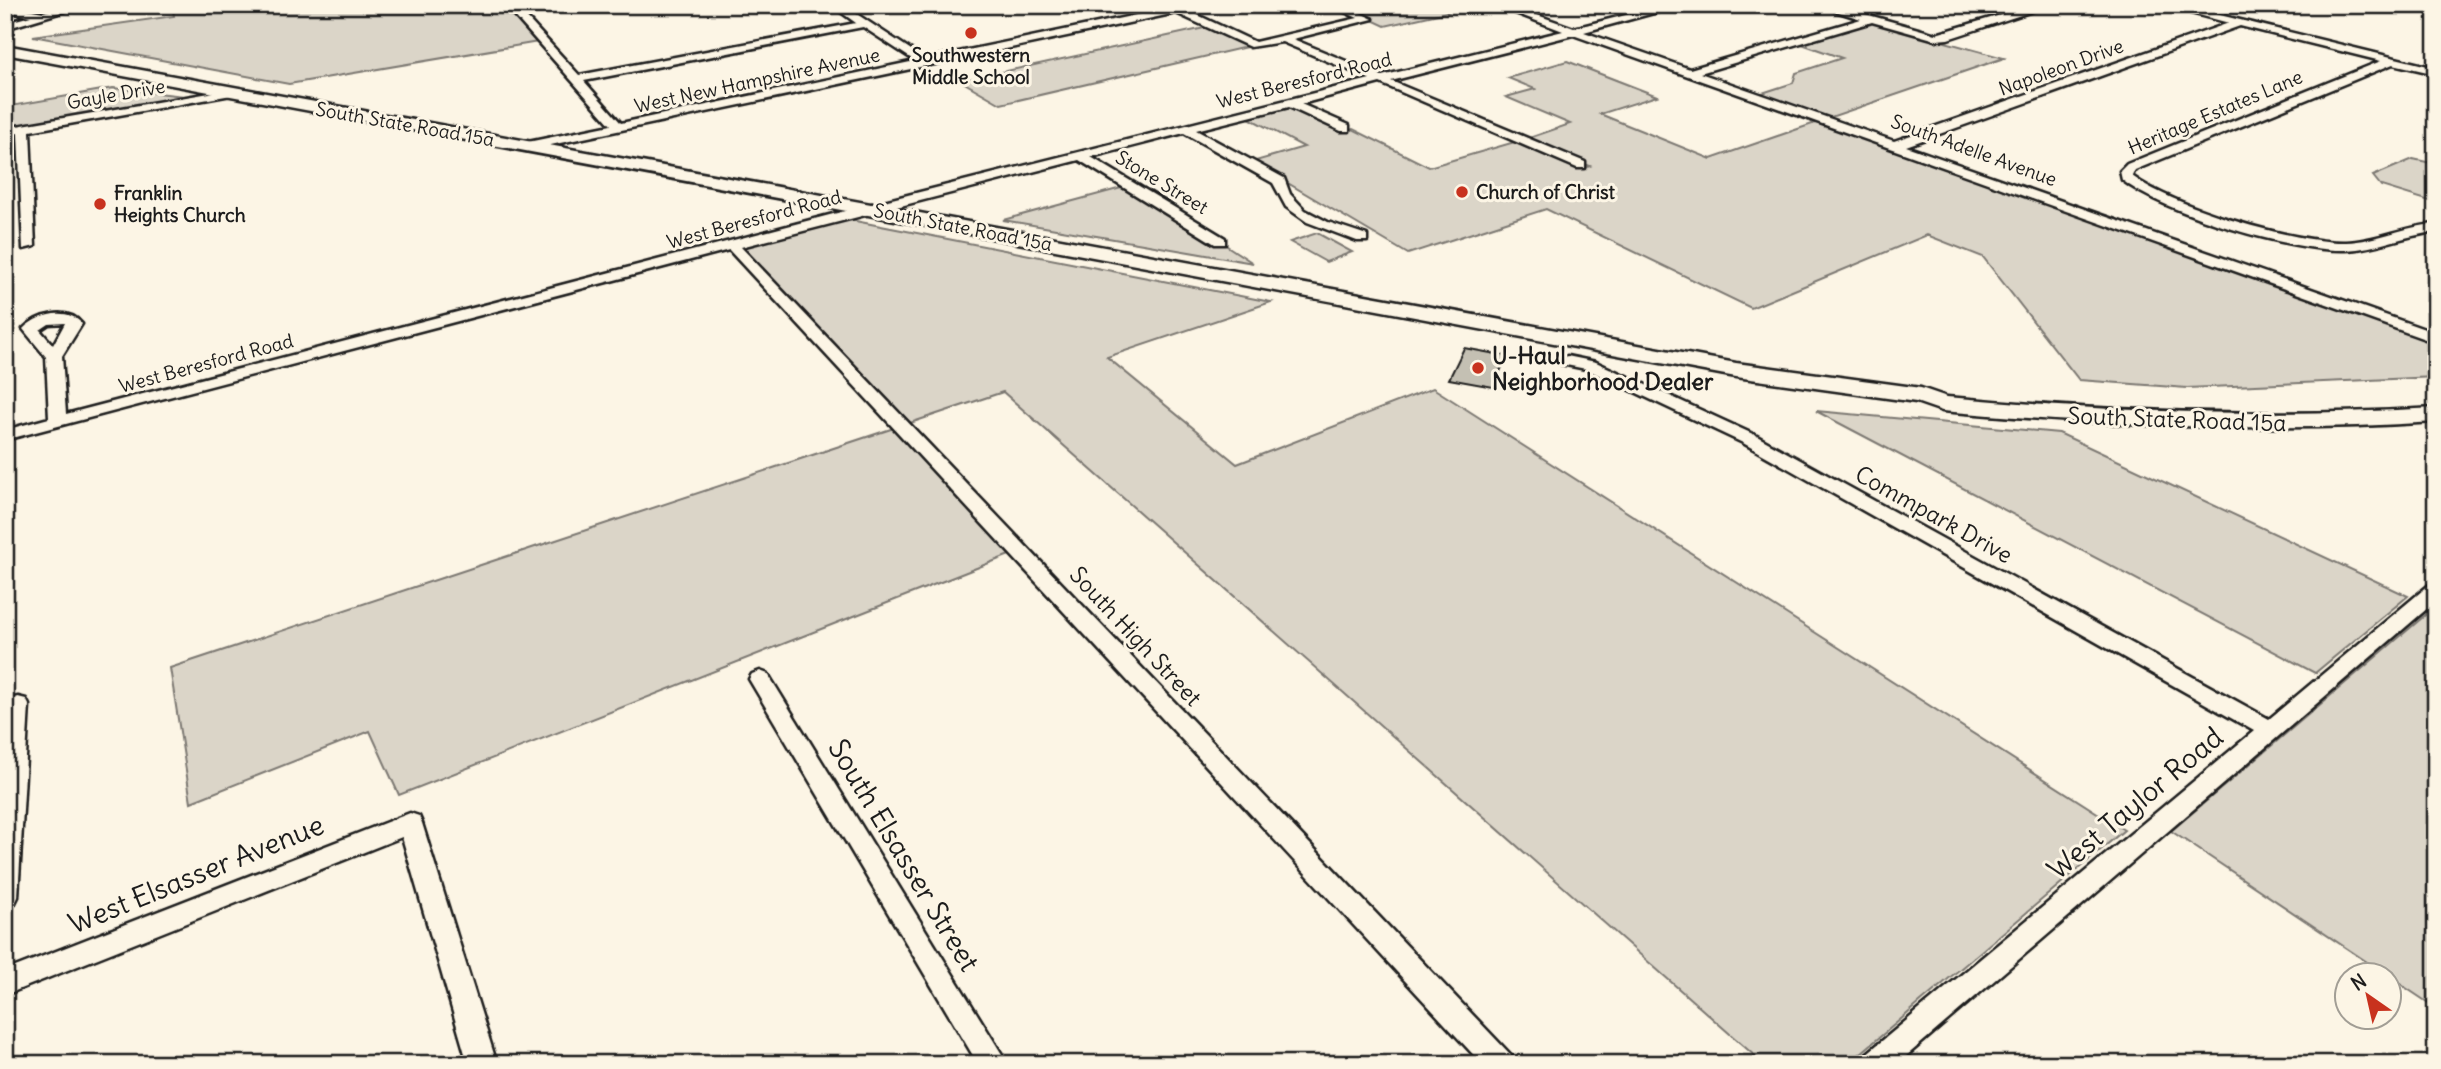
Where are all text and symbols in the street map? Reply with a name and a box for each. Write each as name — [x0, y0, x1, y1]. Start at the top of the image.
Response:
marker: Southwestern Middle School — [963, 25, 979, 41]
street label: Napoleon Drive — [1995, 33, 2127, 101]
street label: West New Hampshire Avenue — [632, 42, 882, 118]
place label: Southwestern Middle School — [912, 43, 1030, 89]
street label: West Beresford Road — [1214, 47, 1394, 113]
street label: Heritage Estates Lane — [2124, 64, 2306, 160]
street label: Gayle Drive — [65, 74, 167, 114]
street label: South State Road 15a — [314, 96, 496, 152]
street label: South Adelle Avenue — [1888, 109, 2060, 191]
street label: Stone Street — [1111, 145, 1213, 219]
place label: Church of Christ — [1476, 180, 1616, 204]
place label: Franklin Heights Church — [114, 181, 246, 227]
street label: West Beresford Road — [664, 184, 844, 254]
marker: Church of Christ — [1454, 184, 1470, 200]
marker: Franklin Heights Church — [92, 196, 108, 212]
street label: South State Road 15a — [872, 198, 1054, 256]
street label: West Beresford Road — [116, 328, 296, 398]
place label: U-Haul Neighborhood Dealer — [1492, 341, 1714, 396]
marker: U-Haul Neighborhood Dealer — [1470, 360, 1486, 376]
street label: South State Road 15a — [2067, 401, 2287, 437]
street label: Commpark Drive — [1850, 459, 2018, 569]
street label: South High Street — [1064, 560, 1208, 712]
street label: West Taylor Road — [2040, 719, 2230, 887]
street label: South Elsasser Street — [820, 732, 988, 978]
street label: West Elsasser Avenue — [63, 806, 329, 942]
north arrow — [2332, 960, 2402, 1030]
text: N — [2346, 968, 2371, 996]

